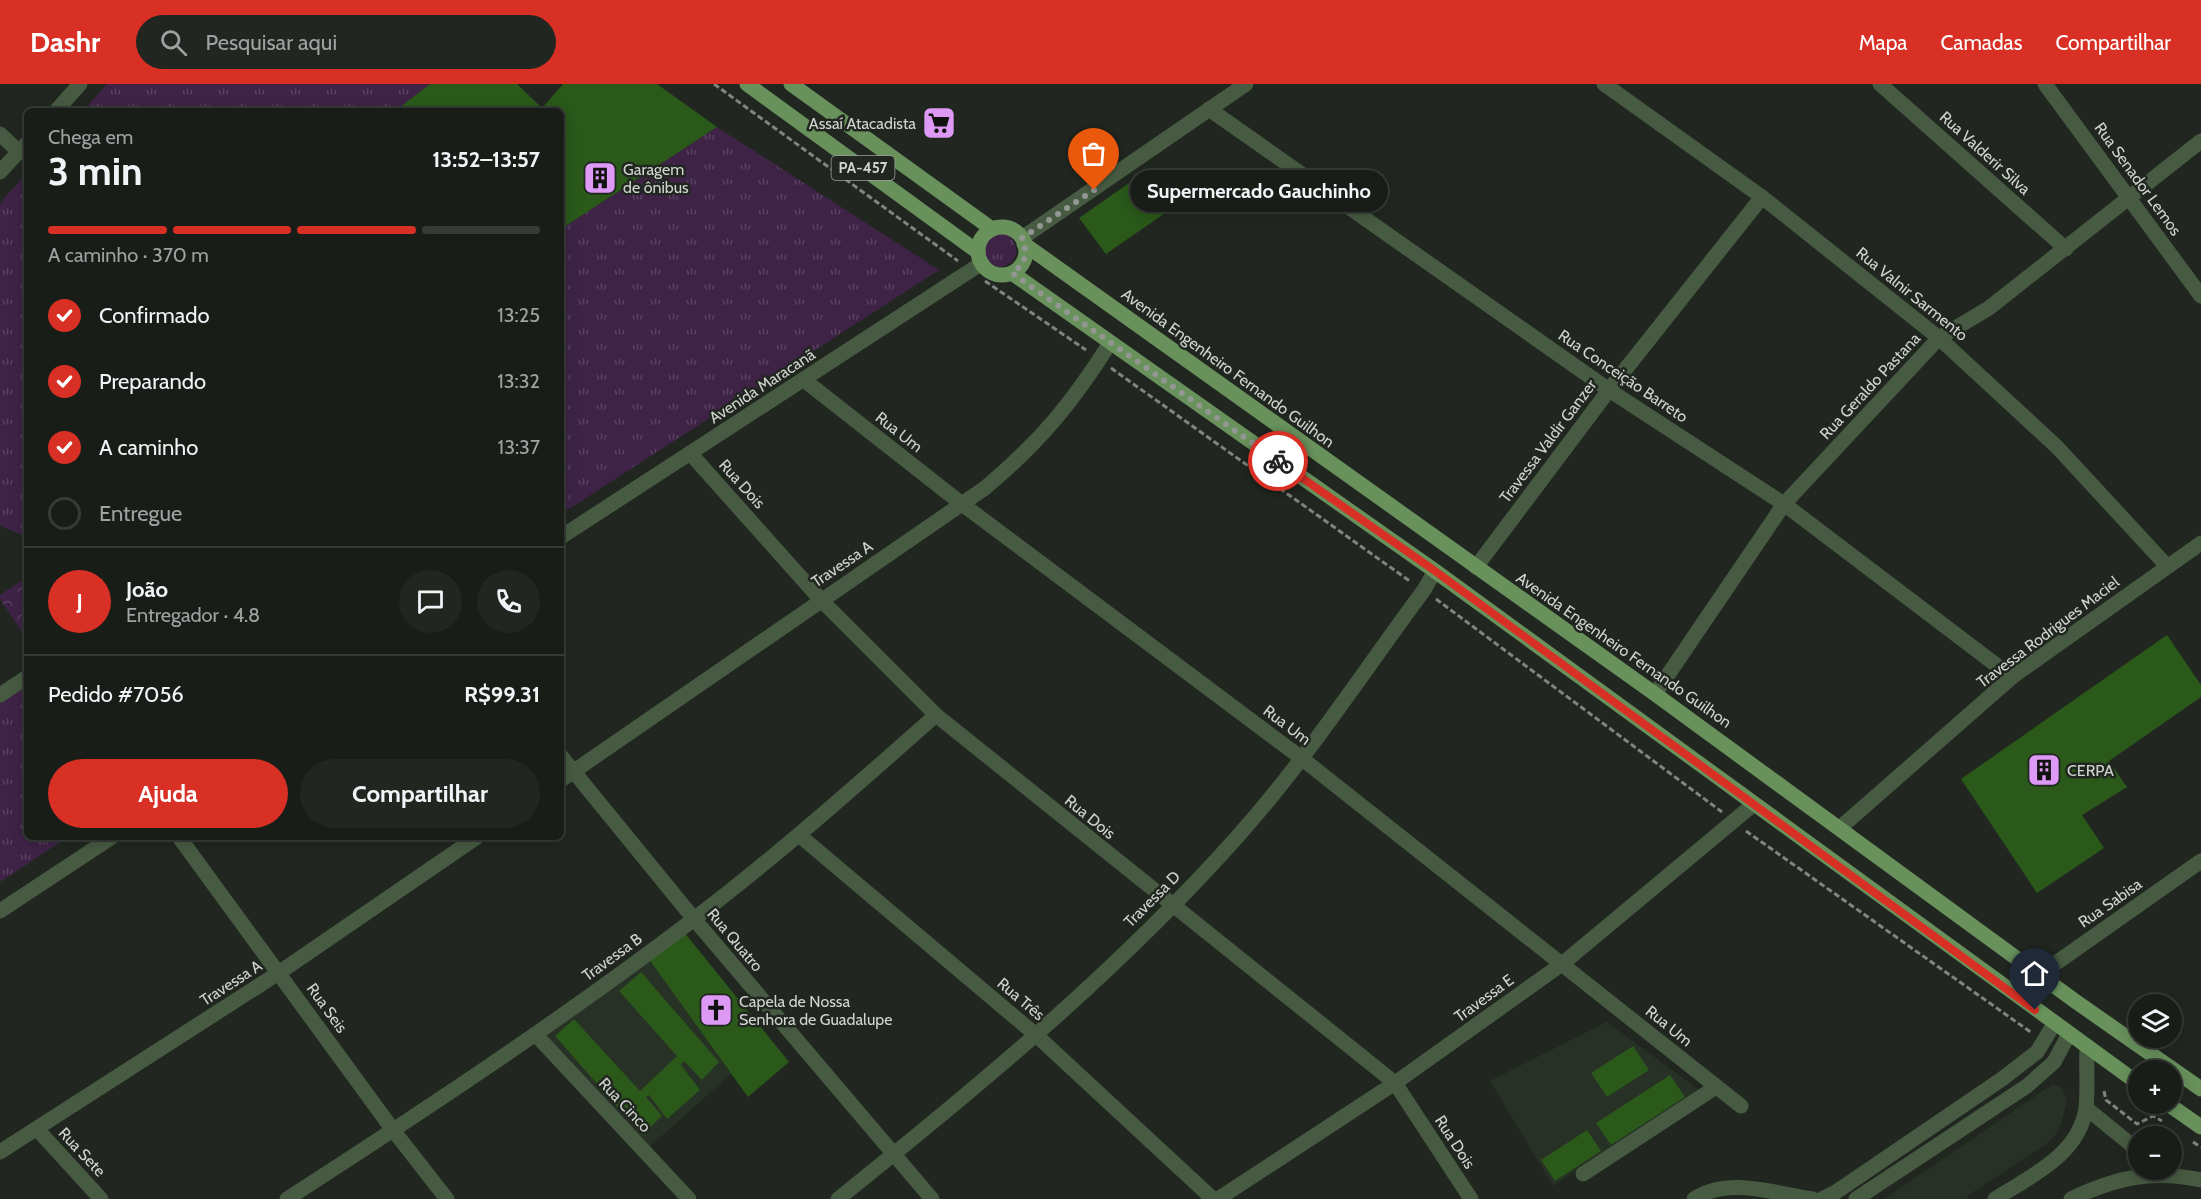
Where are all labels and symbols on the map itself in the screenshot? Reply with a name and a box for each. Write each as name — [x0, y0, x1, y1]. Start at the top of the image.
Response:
supermarket icon: Assaí Atacadista — [921, 105, 957, 141]
street label: Rua Valderir Silva — [1936, 107, 2035, 199]
place label: Assaí Atacadista — [809, 114, 916, 133]
street label: Rua Senador Lemos — [2091, 119, 2186, 240]
pin — [1068, 128, 1119, 190]
road number: PA-457 — [832, 156, 894, 180]
building icon: Garagem de ônibus — [582, 160, 618, 196]
place label: Garagem de ônibus — [623, 160, 689, 197]
callout: Supermercado Gauchinho — [1130, 169, 1388, 211]
street label: Rua Valnir Sarmento — [1852, 243, 1972, 345]
street label: Avenida Engenheiro Fernando Guilhon — [1118, 284, 1338, 452]
street label: Rua Conceição Barreto — [1555, 326, 1691, 426]
street label: Rua Geraldo Pastana — [1816, 329, 1924, 443]
street label: Avenida Maracanã — [705, 345, 819, 427]
street label: Travessa Valdir Ganzer — [1495, 375, 1601, 506]
street label: Rua Um — [872, 408, 926, 456]
courier — [1248, 431, 1308, 491]
street label: Rua Dois — [715, 456, 769, 513]
street label: Travessa A — [808, 537, 876, 591]
street label: Avenida Engenheiro Fernando Guilhon — [1513, 568, 1735, 732]
street label: Travessa Rodrigues Maciel — [1973, 572, 2123, 692]
street label: Rua Um — [1260, 701, 1314, 749]
building icon: CERPA — [2026, 752, 2062, 788]
place label: CERPA — [2067, 761, 2114, 780]
street label: Rua Dois — [1061, 791, 1119, 843]
street label: Travessa D — [1120, 867, 1184, 931]
street label: Rua Sabisa — [2075, 874, 2145, 932]
street label: Rua Quatro — [703, 905, 767, 975]
street label: Travessa B — [578, 929, 646, 985]
pin — [2009, 948, 2060, 1010]
street label: Travessa A — [197, 956, 266, 1010]
street label: Travessa E — [1451, 970, 1518, 1026]
street label: Rua Três — [993, 974, 1049, 1024]
street label: Rua Seis — [303, 979, 352, 1037]
church icon: Capela de Nossa Senhora de Guadalupe — [698, 992, 734, 1028]
place label: Capela de Nossa Senhora de Guadalupe — [739, 992, 892, 1029]
street label: Rua Um — [1642, 1001, 1696, 1051]
street label: Rua Cinco — [595, 1074, 655, 1136]
street label: Rua Dois — [1431, 1112, 1479, 1172]
street label: Rua Sete — [55, 1124, 109, 1180]

